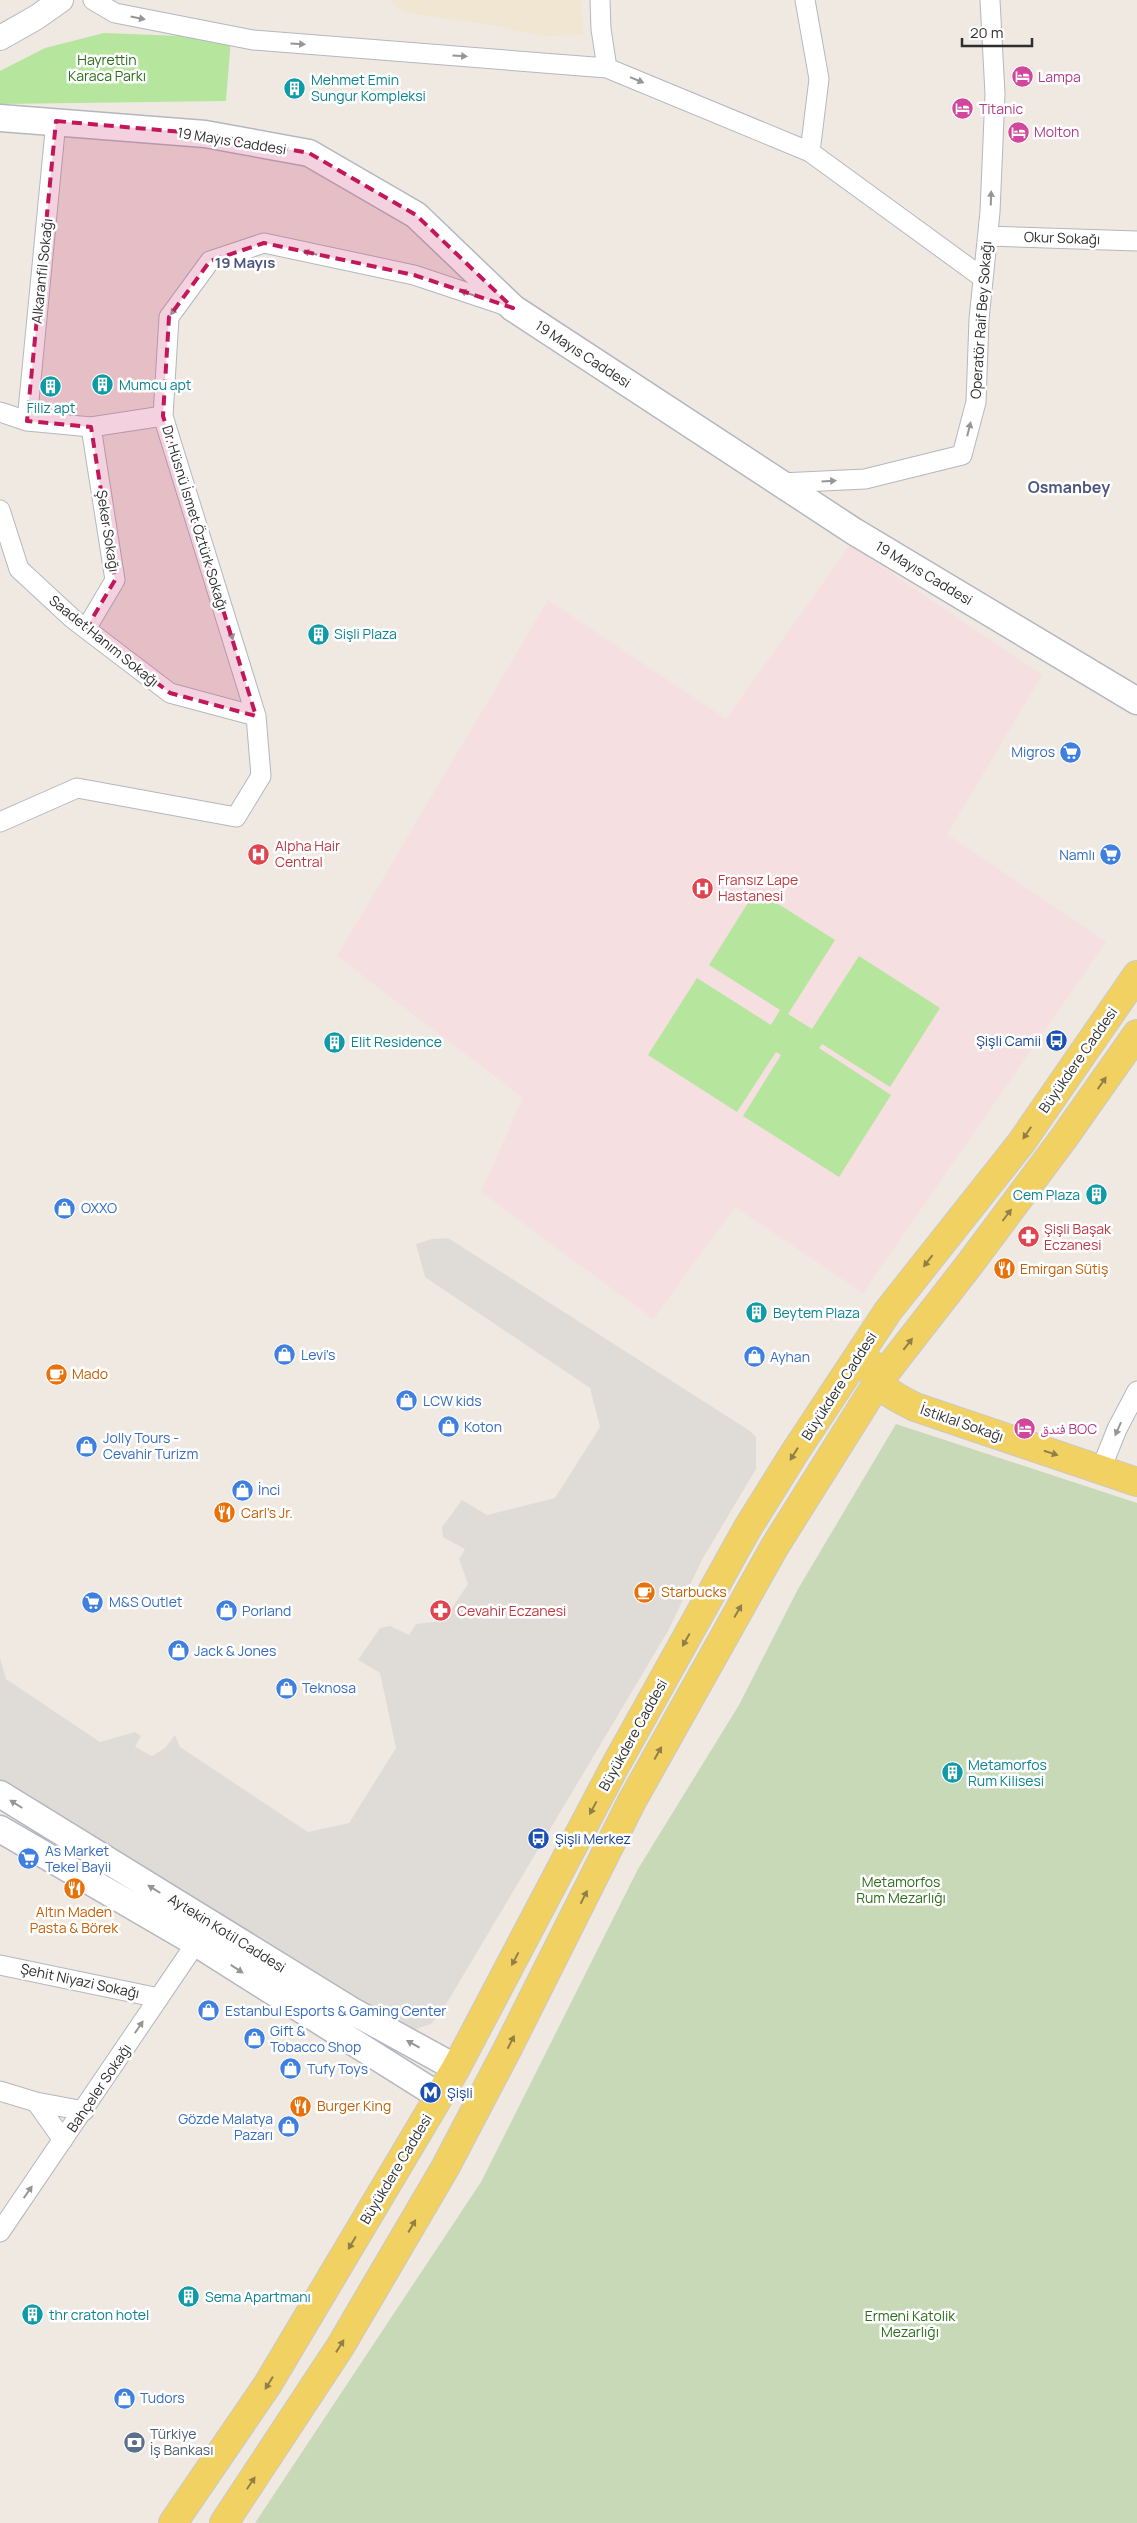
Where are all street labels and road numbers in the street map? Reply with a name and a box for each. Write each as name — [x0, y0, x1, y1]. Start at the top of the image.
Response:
street label: 19 Mayıs Caddesi — [176, 123, 288, 158]
street label: Alkaranfil Sokağı — [27, 218, 56, 324]
street label: Okur Sokağı — [1023, 227, 1101, 248]
street label: Operatör Raif Bey Sokağı — [966, 240, 995, 400]
street label: 19 Mayıs Caddesi — [532, 316, 635, 392]
street label: Dr. Hüsnü İsmet Öztürk Sokağı — [158, 423, 233, 613]
street label: Şeker Sokağı — [93, 489, 124, 573]
street label: 19 Mayıs Caddesi — [872, 536, 976, 609]
street label: Saadet Hanım Sokağı — [46, 590, 163, 691]
street label: Büyükdere Caddesi — [1034, 1003, 1121, 1116]
street label: Büyükdere Caddesi — [797, 1328, 881, 1443]
street label: İstiklal Sokağı — [918, 1399, 1006, 1446]
street label: Büyükdere Caddesi — [594, 1676, 671, 1794]
street label: Aytekin Kotil Caddesi — [165, 1889, 290, 1976]
street label: Şehit Niyazi Sokağı — [19, 1959, 141, 2002]
street label: Bahçeler Sokağı — [62, 2040, 135, 2136]
street label: Büyükdere Caddesi — [355, 2110, 436, 2227]

